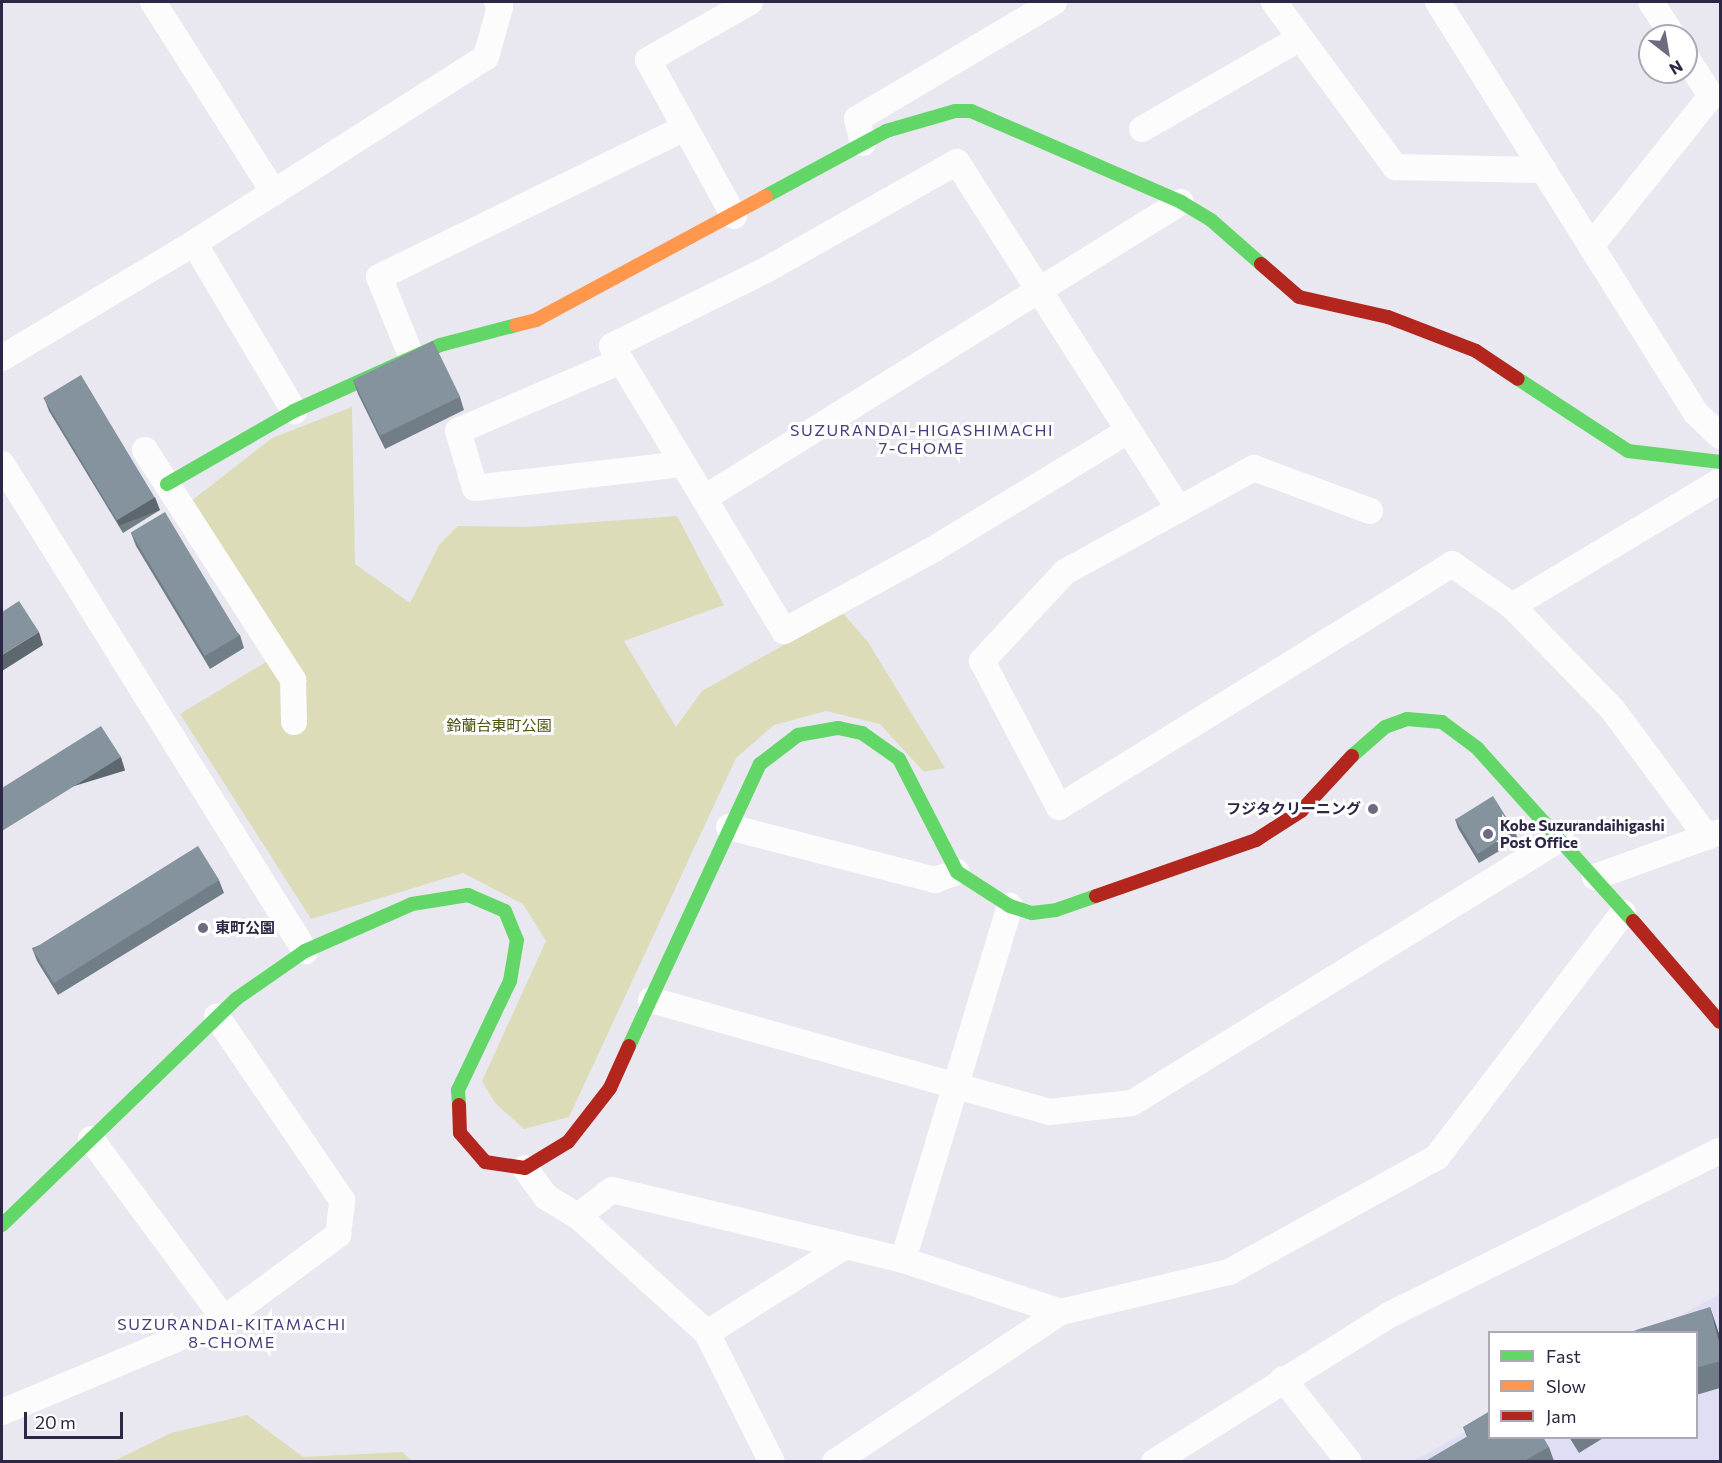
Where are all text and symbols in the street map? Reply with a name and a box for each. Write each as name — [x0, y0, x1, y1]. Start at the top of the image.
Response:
north arrow — [1638, 24, 1698, 84]
text: N — [1666, 57, 1687, 79]
district label: SUZURANDAI-HIGASHIMACHI 7-CHOME — [790, 420, 1054, 458]
park label: 鈴蘭台東町公園 — [447, 717, 551, 735]
place label: フジタクリーニング — [1226, 800, 1361, 818]
marker: フジタクリーニング — [1366, 802, 1380, 816]
place label: Kobe Suzurandaihigashi Post Office — [1500, 816, 1665, 851]
marker: Kobe Suzurandaihigashi Post Office — [1481, 827, 1495, 841]
place label: 東町公園 — [215, 919, 275, 937]
marker: 東町公園 — [196, 921, 210, 935]
district label: SUZURANDAI-KITAMACHI 8-CHOME — [117, 1314, 347, 1352]
legend — [1488, 1331, 1698, 1439]
text: Fast — [1546, 1345, 1581, 1367]
text: Slow — [1546, 1375, 1586, 1397]
scale bar — [27, 1400, 126, 1438]
text: Jam — [1546, 1405, 1576, 1427]
text: 20 m — [35, 1411, 76, 1433]

